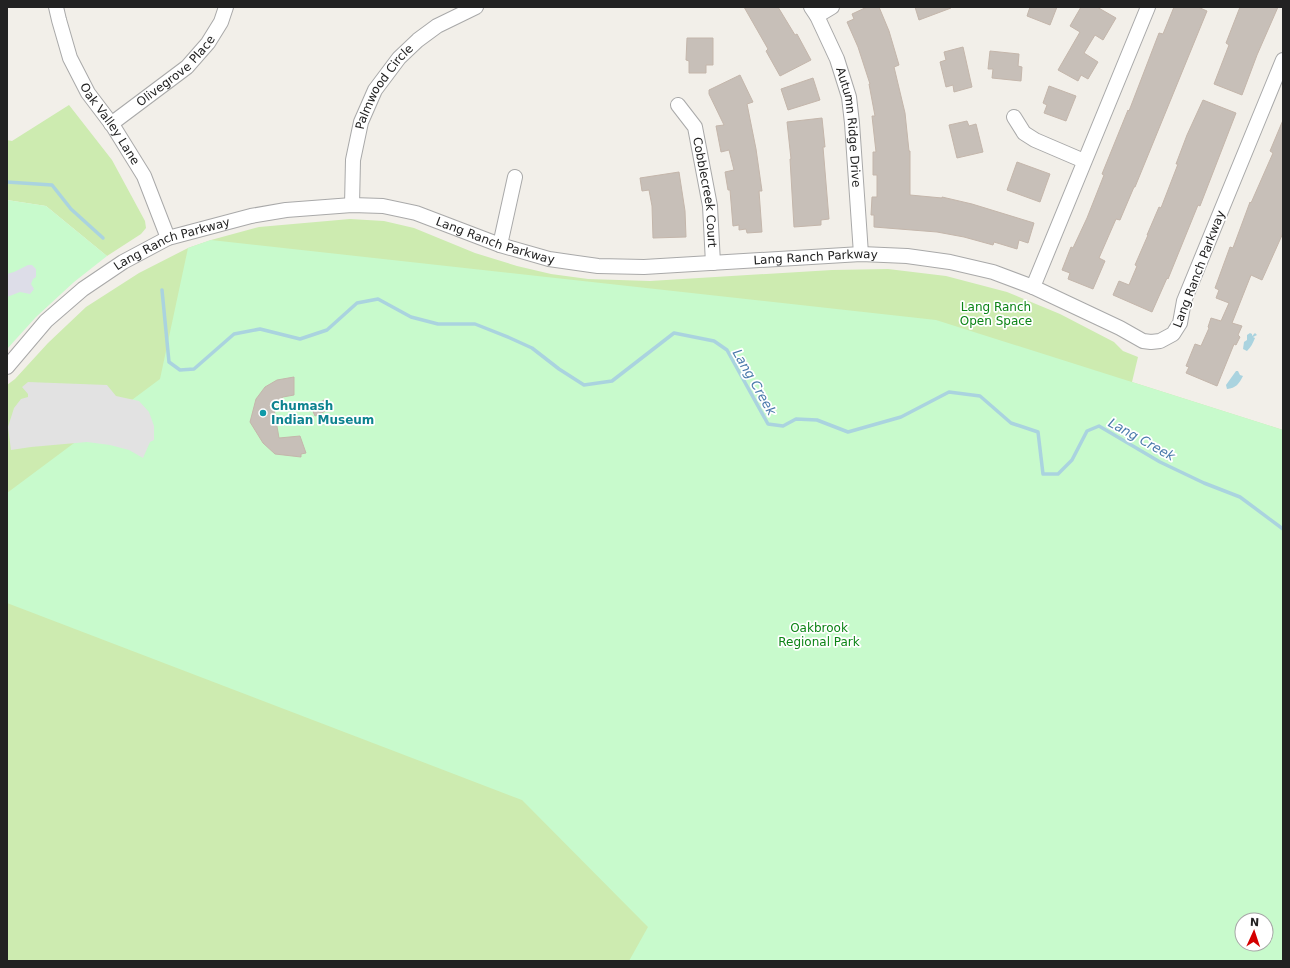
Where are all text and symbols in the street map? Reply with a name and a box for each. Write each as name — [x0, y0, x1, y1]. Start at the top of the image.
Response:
street label: Olivegrove Place — [134, 33, 218, 109]
street label: Palmwood Circle — [353, 41, 416, 131]
street label: Autumn Ridge Drive — [833, 65, 863, 188]
street label: Oak Valley Lane — [77, 81, 142, 167]
street label: Cobblecreek Court — [690, 136, 719, 248]
street label: Lang Ranch Parkway — [1170, 208, 1228, 330]
street label: Lang Ranch Parkway — [434, 214, 556, 267]
street label: Lang Ranch Parkway — [111, 215, 231, 273]
street label: Lang Ranch Parkway — [753, 247, 878, 267]
park label: Lang Ranch Open Space — [960, 300, 1032, 328]
water label: Lang Creek — [730, 347, 780, 418]
place label: Chumash Indian Museum — [271, 399, 374, 427]
marker: Chumash Indian Museum — [258, 408, 268, 418]
water label: Lang Creek — [1106, 415, 1178, 464]
park label: Oakbrook Regional Park — [778, 621, 860, 649]
north arrow — [1234, 912, 1274, 952]
text: N — [1250, 916, 1259, 929]

